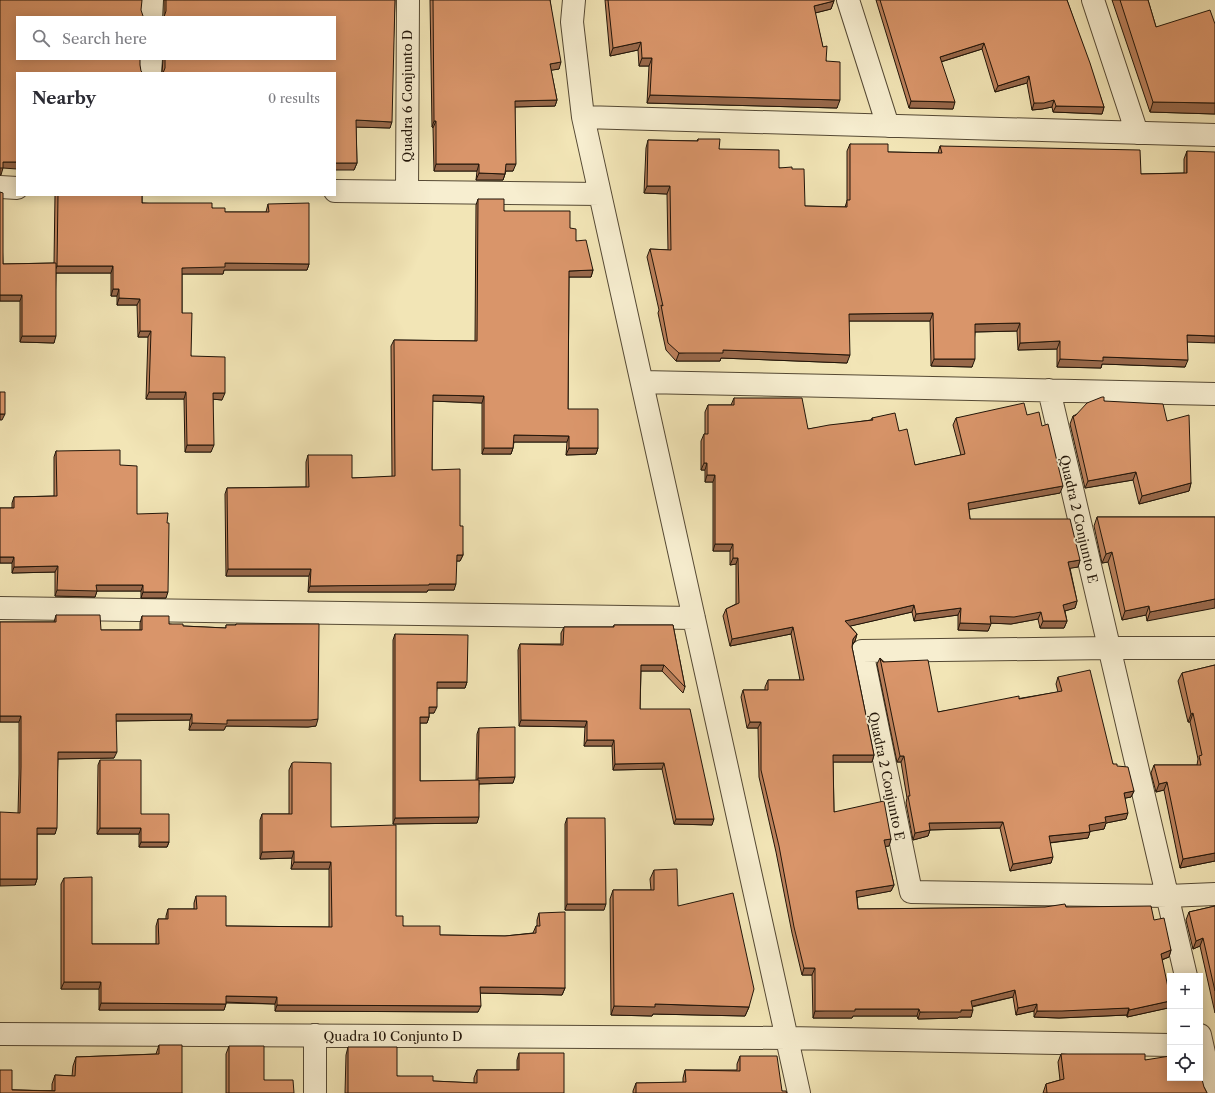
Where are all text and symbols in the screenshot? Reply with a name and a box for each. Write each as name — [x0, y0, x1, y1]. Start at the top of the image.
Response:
search box — [16, 16, 336, 60]
icon: search — [30, 27, 52, 49]
text: Search here — [62, 29, 147, 48]
street label: Quadra 6 Conjunto D — [399, 30, 415, 162]
text: Nearby — [32, 88, 96, 108]
text: 0 results — [268, 90, 320, 106]
street label: Quadra 2 Conjunto E — [1056, 453, 1102, 585]
street label: Quadra 2 Conjunto E — [866, 710, 908, 842]
map controls — [1167, 973, 1203, 1081]
button: + — [1167, 973, 1203, 1009]
button: − — [1167, 1009, 1203, 1045]
street label: Quadra 10 Conjunto D — [324, 1028, 462, 1044]
button: locate — [1167, 1045, 1203, 1081]

